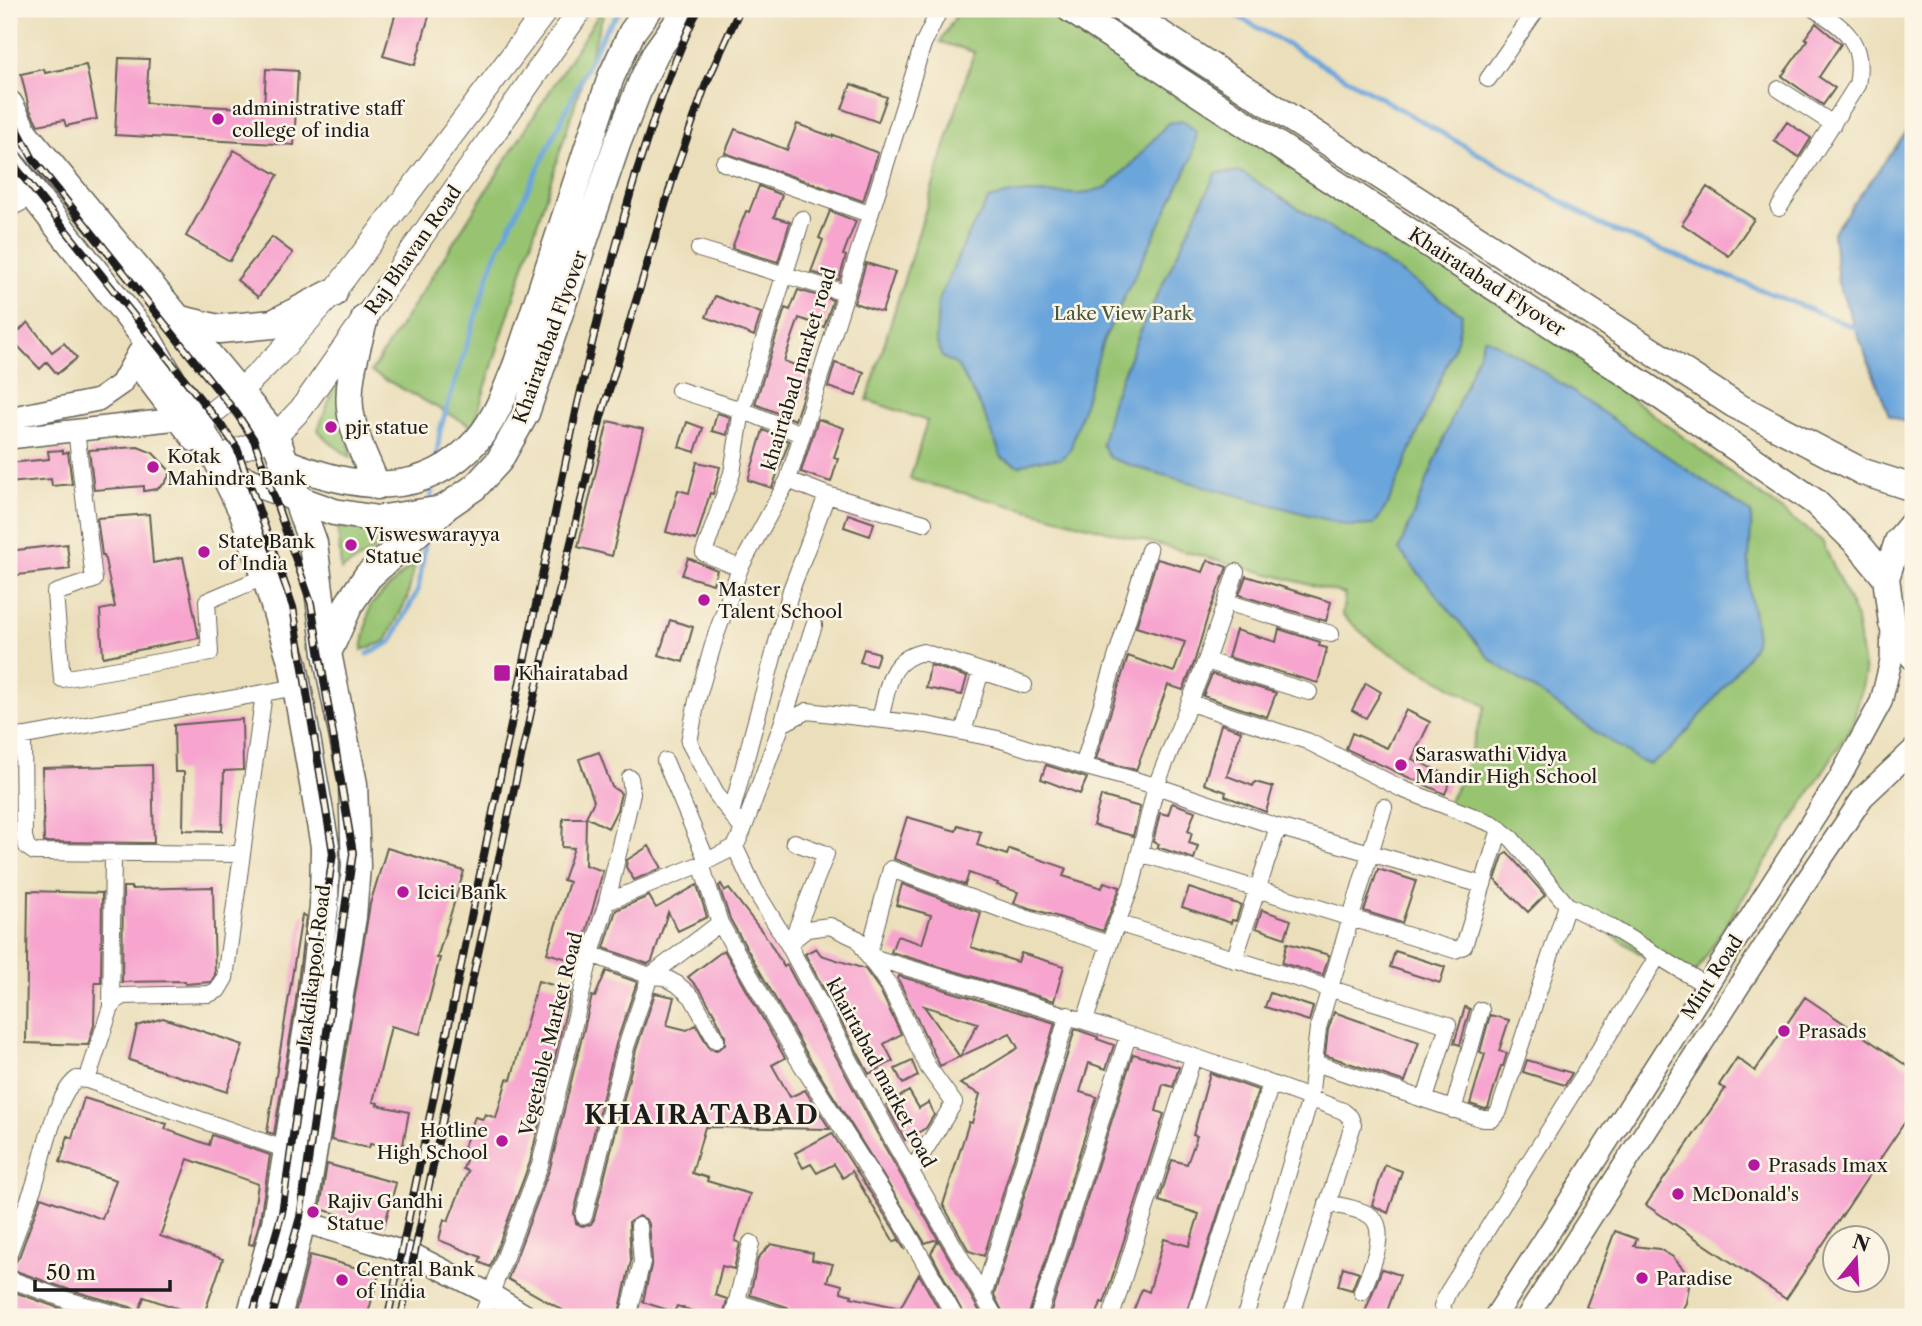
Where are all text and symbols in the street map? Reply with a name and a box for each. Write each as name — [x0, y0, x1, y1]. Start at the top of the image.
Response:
place label: administrative staff college of india — [232, 97, 405, 142]
marker: administrative staff college of india — [210, 111, 226, 127]
street label: Raj Bhavan Road — [360, 181, 466, 319]
street label: Khairatabad Flyover — [1404, 223, 1570, 341]
street label: Khairatabad Flyover — [508, 247, 592, 427]
street label: khairtabad market road — [757, 264, 841, 473]
park label: Lake View Park — [1054, 302, 1194, 325]
place label: pjr statue — [345, 416, 429, 439]
marker: pjr statue — [323, 419, 339, 435]
place label: Kotak Mahindra Bank — [167, 445, 307, 490]
marker: Kotak Mahindra Bank — [145, 459, 161, 475]
place label: Visweswarayya Statue — [364, 523, 500, 568]
place label: State Bank of India — [218, 530, 316, 575]
marker: Visweswarayya Statue — [343, 537, 359, 553]
marker: State Bank of India — [196, 544, 212, 560]
place label: Master Talent School — [718, 578, 843, 623]
marker: Master Talent School — [696, 592, 712, 608]
place label: Khairatabad — [518, 662, 629, 685]
marker: Khairatabad — [492, 663, 512, 683]
place label: Saraswathi Vidya Mandir High School — [1415, 743, 1598, 788]
marker: Saraswathi Vidya Mandir High School — [1393, 757, 1409, 773]
place label: Icici Bank — [417, 881, 507, 904]
street label: Lakdikapool Road — [293, 883, 335, 1048]
marker: Icici Bank — [395, 884, 411, 900]
street label: Vegetable Market Road — [514, 929, 588, 1139]
street label: Mint Road — [1676, 930, 1748, 1023]
street label: khairtabad market road — [821, 974, 941, 1172]
place label: Prasads — [1798, 1020, 1867, 1043]
marker: Prasads — [1776, 1023, 1792, 1039]
district label: KHAIRATABAD — [584, 1099, 820, 1131]
place label: Hotline High School — [377, 1119, 488, 1164]
marker: Hotline High School — [494, 1133, 510, 1149]
place label: Prasads Imax — [1768, 1154, 1889, 1177]
marker: Prasads Imax — [1746, 1157, 1762, 1173]
place label: McDonald's — [1692, 1183, 1799, 1206]
marker: McDonald's — [1670, 1186, 1686, 1202]
place label: Rajiv Gandhi Statue — [327, 1190, 443, 1235]
marker: Rajiv Gandhi Statue — [305, 1204, 321, 1220]
north arrow — [1820, 1224, 1890, 1294]
text: N — [1850, 1230, 1873, 1257]
scale bar — [35, 1249, 170, 1293]
place label: Central Bank of India — [356, 1258, 476, 1303]
text: 50 m — [46, 1260, 96, 1285]
place label: Paradise — [1656, 1267, 1733, 1290]
marker: Paradise — [1634, 1270, 1650, 1286]
marker: Central Bank of India — [334, 1272, 350, 1288]

